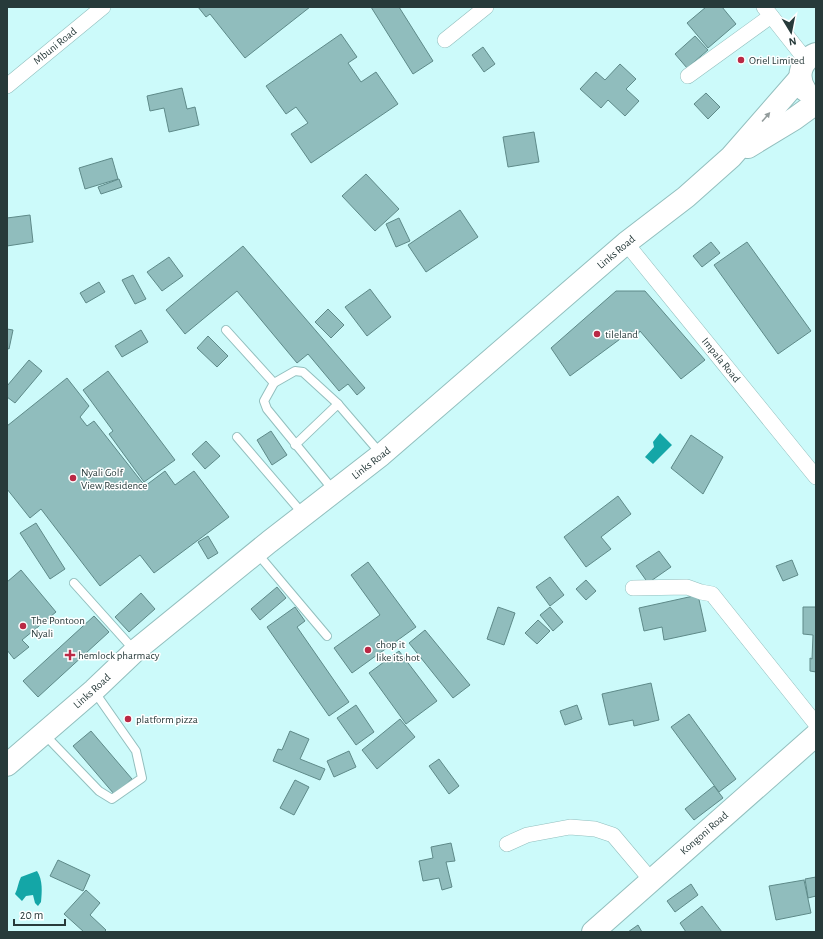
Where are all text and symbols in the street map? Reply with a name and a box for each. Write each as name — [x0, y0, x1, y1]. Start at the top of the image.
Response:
north arrow — [771, 12, 811, 52]
street label: Mbuni Road — [31, 25, 79, 67]
text: N — [788, 35, 797, 47]
marker: Oriel Limited — [736, 55, 746, 65]
place label: Oriel Limited — [749, 55, 805, 66]
one-way arrow — [761, 112, 770, 121]
street label: Links Road — [595, 233, 637, 271]
marker: tileland — [592, 329, 602, 339]
place label: tileland — [605, 329, 638, 340]
street label: Impala Road — [700, 336, 742, 385]
street label: Links Road — [350, 444, 393, 481]
place label: Nyali Golf View Residence — [81, 467, 147, 491]
marker: Nyali Golf View Residence — [68, 473, 78, 483]
place label: The Pontoon Nyali — [31, 615, 85, 639]
marker: The Pontoon Nyali — [18, 621, 28, 631]
place label: chop it like its hot — [376, 639, 420, 663]
marker: chop it like its hot — [363, 645, 373, 655]
marker: hemlock pharmacy — [65, 650, 75, 660]
place label: hemlock pharmacy — [78, 650, 160, 661]
street label: Links Road — [71, 671, 113, 710]
marker: platform pizza — [123, 714, 133, 724]
place label: platform pizza — [136, 714, 198, 725]
street label: Kongoni Road — [678, 809, 730, 857]
scale bar — [14, 901, 65, 927]
text: 20 m — [20, 909, 43, 921]

